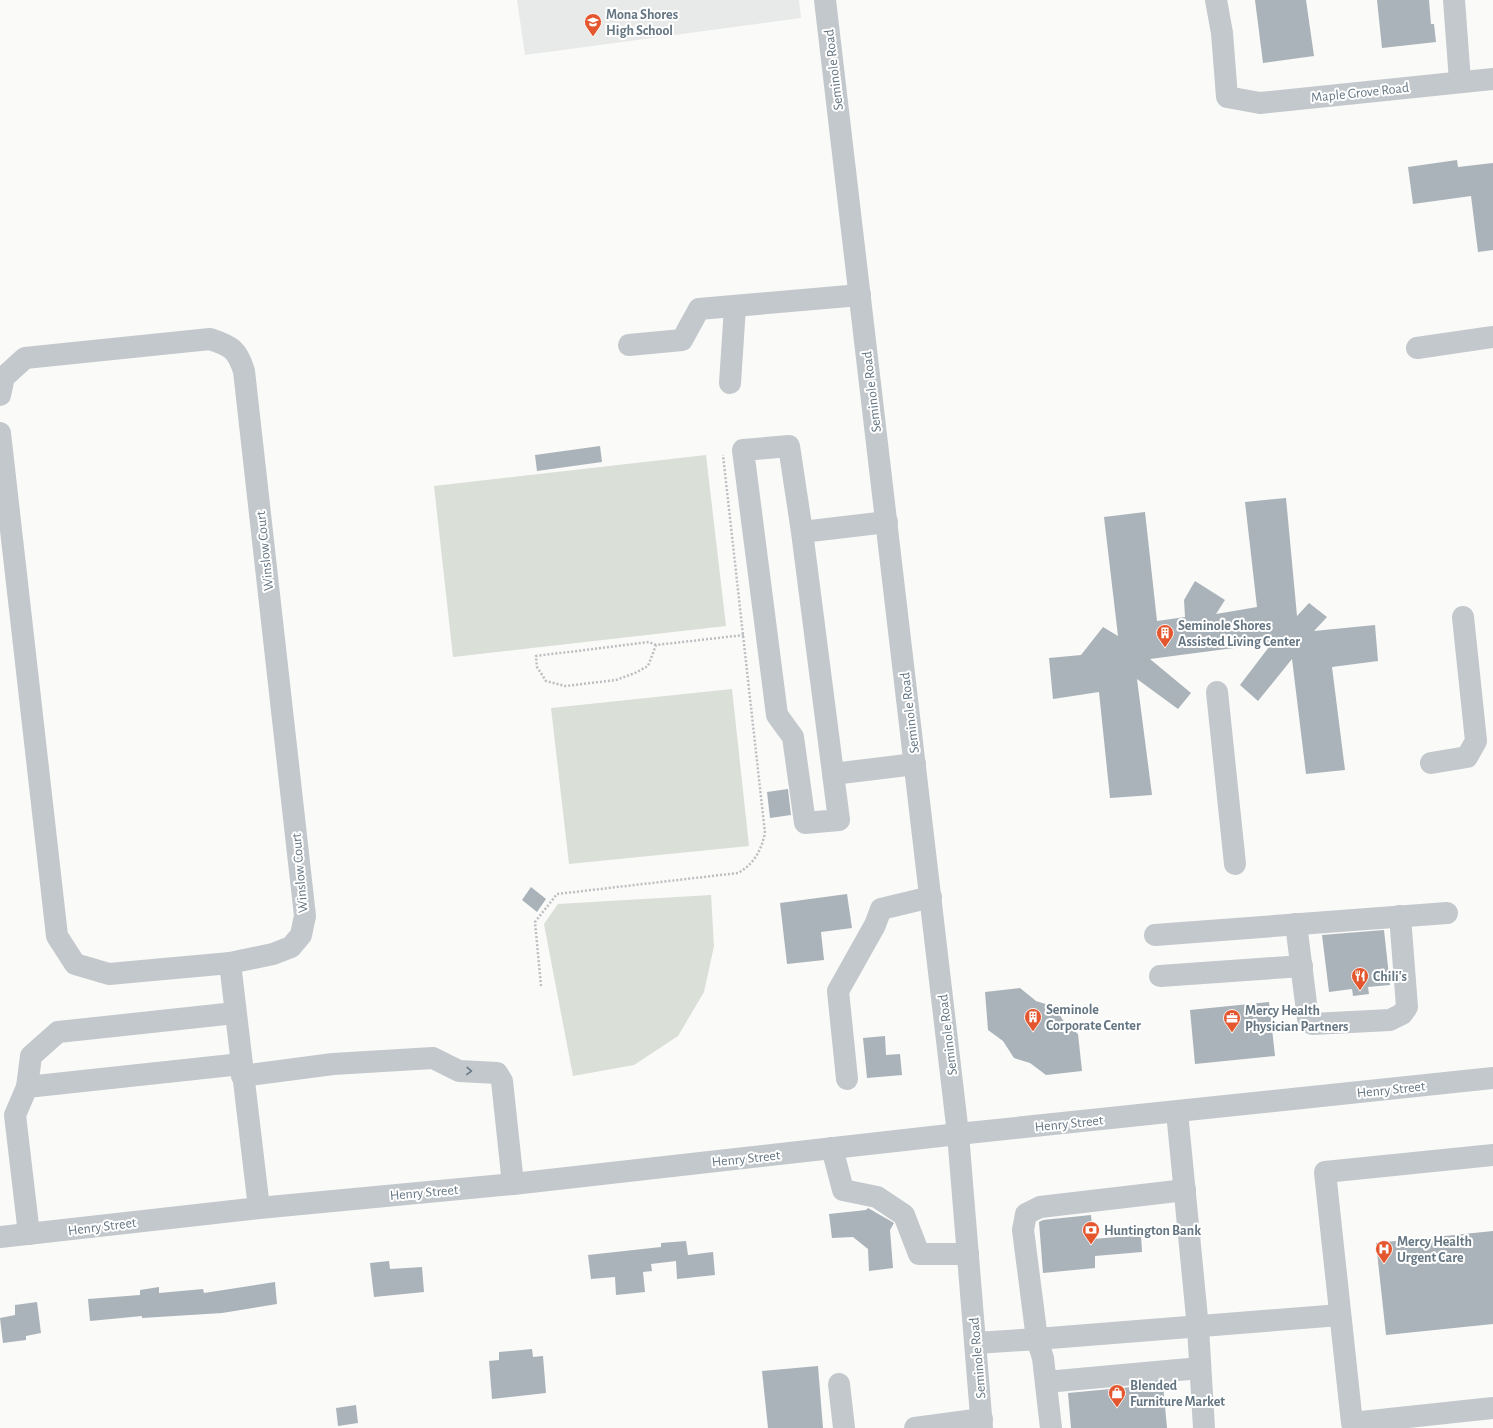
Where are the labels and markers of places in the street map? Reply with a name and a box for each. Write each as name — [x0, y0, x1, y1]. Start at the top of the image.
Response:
place label: Mona Shores High School — [606, 8, 678, 38]
school or university icon: Mona Shores High School — [583, 12, 603, 37]
place label: Seminole Shores Assisted Living Center — [1178, 619, 1300, 649]
building icon: Seminole Shores Assisted Living Center — [1155, 623, 1175, 648]
restaurant icon: Chili's — [1350, 966, 1370, 991]
place label: Chili's — [1373, 970, 1407, 984]
place label: Seminole Corporate Center — [1046, 1003, 1141, 1033]
place label: Mercy Health Physician Partners — [1245, 1004, 1349, 1034]
building icon: Seminole Corporate Center — [1023, 1007, 1043, 1032]
office icon: Mercy Health Physician Partners — [1222, 1008, 1242, 1033]
bank icon: Huntington Bank — [1081, 1220, 1101, 1245]
place label: Huntington Bank — [1104, 1224, 1201, 1238]
place label: Mercy Health Urgent Care — [1397, 1235, 1472, 1265]
hospital icon: Mercy Health Urgent Care — [1374, 1239, 1394, 1264]
place label: Blended Furniture Market — [1130, 1379, 1225, 1409]
shop icon: Blended Furniture Market — [1107, 1383, 1127, 1408]

